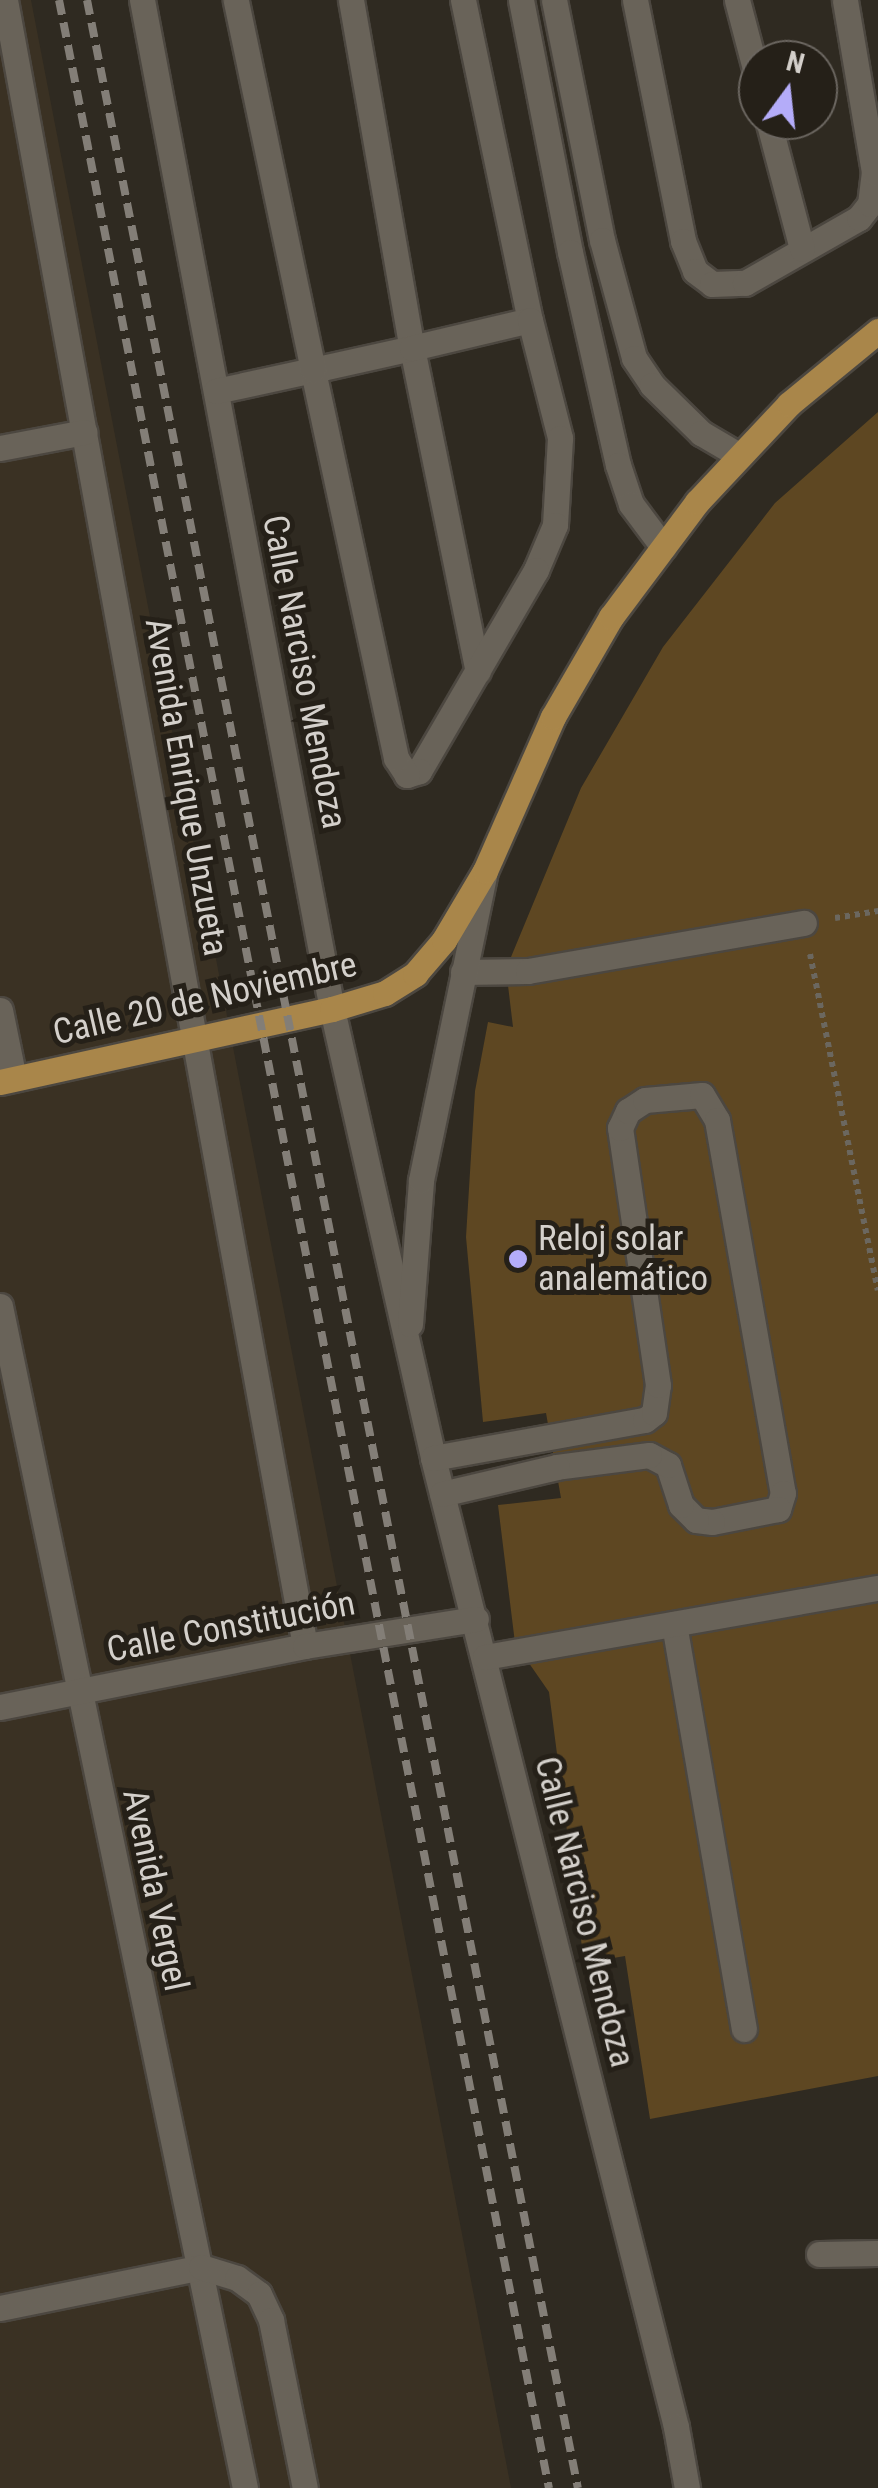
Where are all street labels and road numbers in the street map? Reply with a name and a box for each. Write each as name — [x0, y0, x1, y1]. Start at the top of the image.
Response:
street label: Calle Narciso Mendoza — [253, 512, 355, 832]
street label: Avenida Enrique Unzueta — [136, 615, 236, 959]
street label: Calle 20 de Noviembre — [49, 944, 361, 1054]
street label: Calle Constitución — [103, 1582, 359, 1672]
street label: Calle Narciso Mendoza — [525, 1753, 643, 2071]
street label: Avenida Vergel — [113, 1785, 197, 1995]

